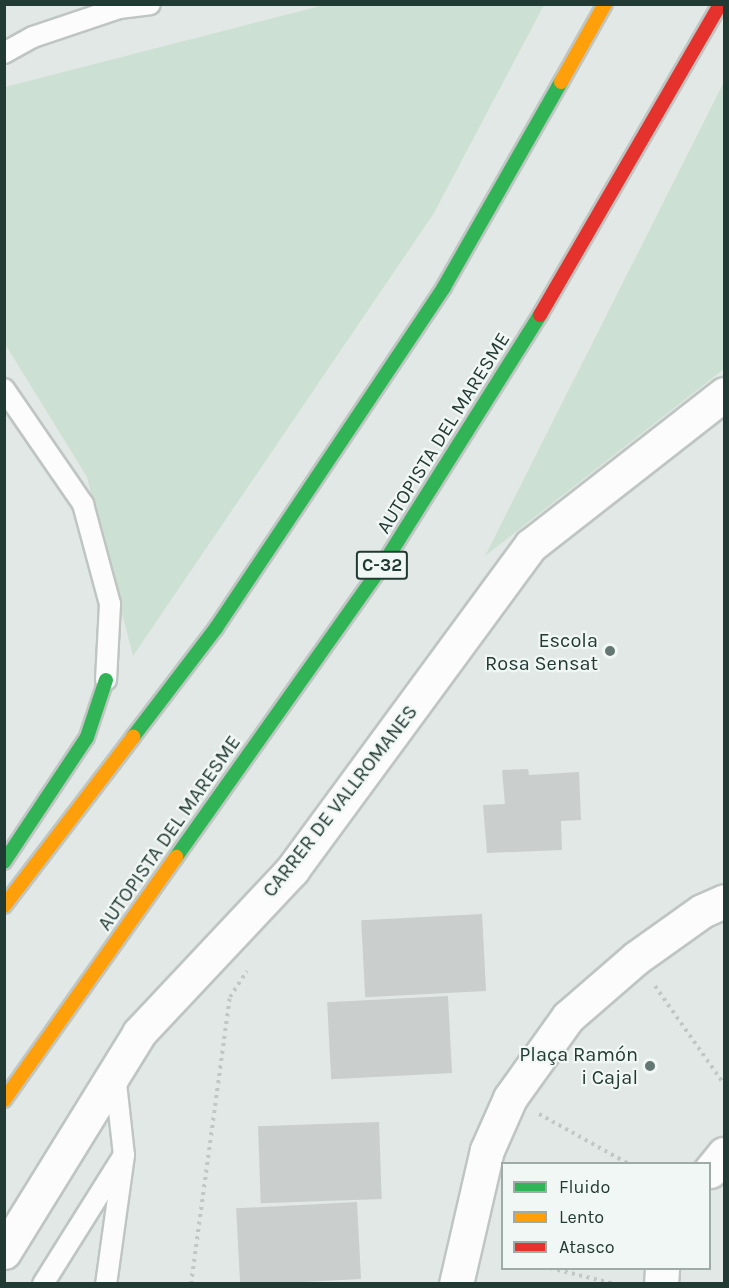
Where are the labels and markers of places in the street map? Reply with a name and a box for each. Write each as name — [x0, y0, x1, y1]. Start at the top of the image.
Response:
place label: Escola Rosa Sensat — [485, 628, 598, 675]
marker: Escola Rosa Sensat — [603, 644, 617, 658]
place label: Plaça Ramón i Cajal — [519, 1042, 638, 1089]
marker: Plaça Ramón i Cajal — [643, 1059, 657, 1073]

